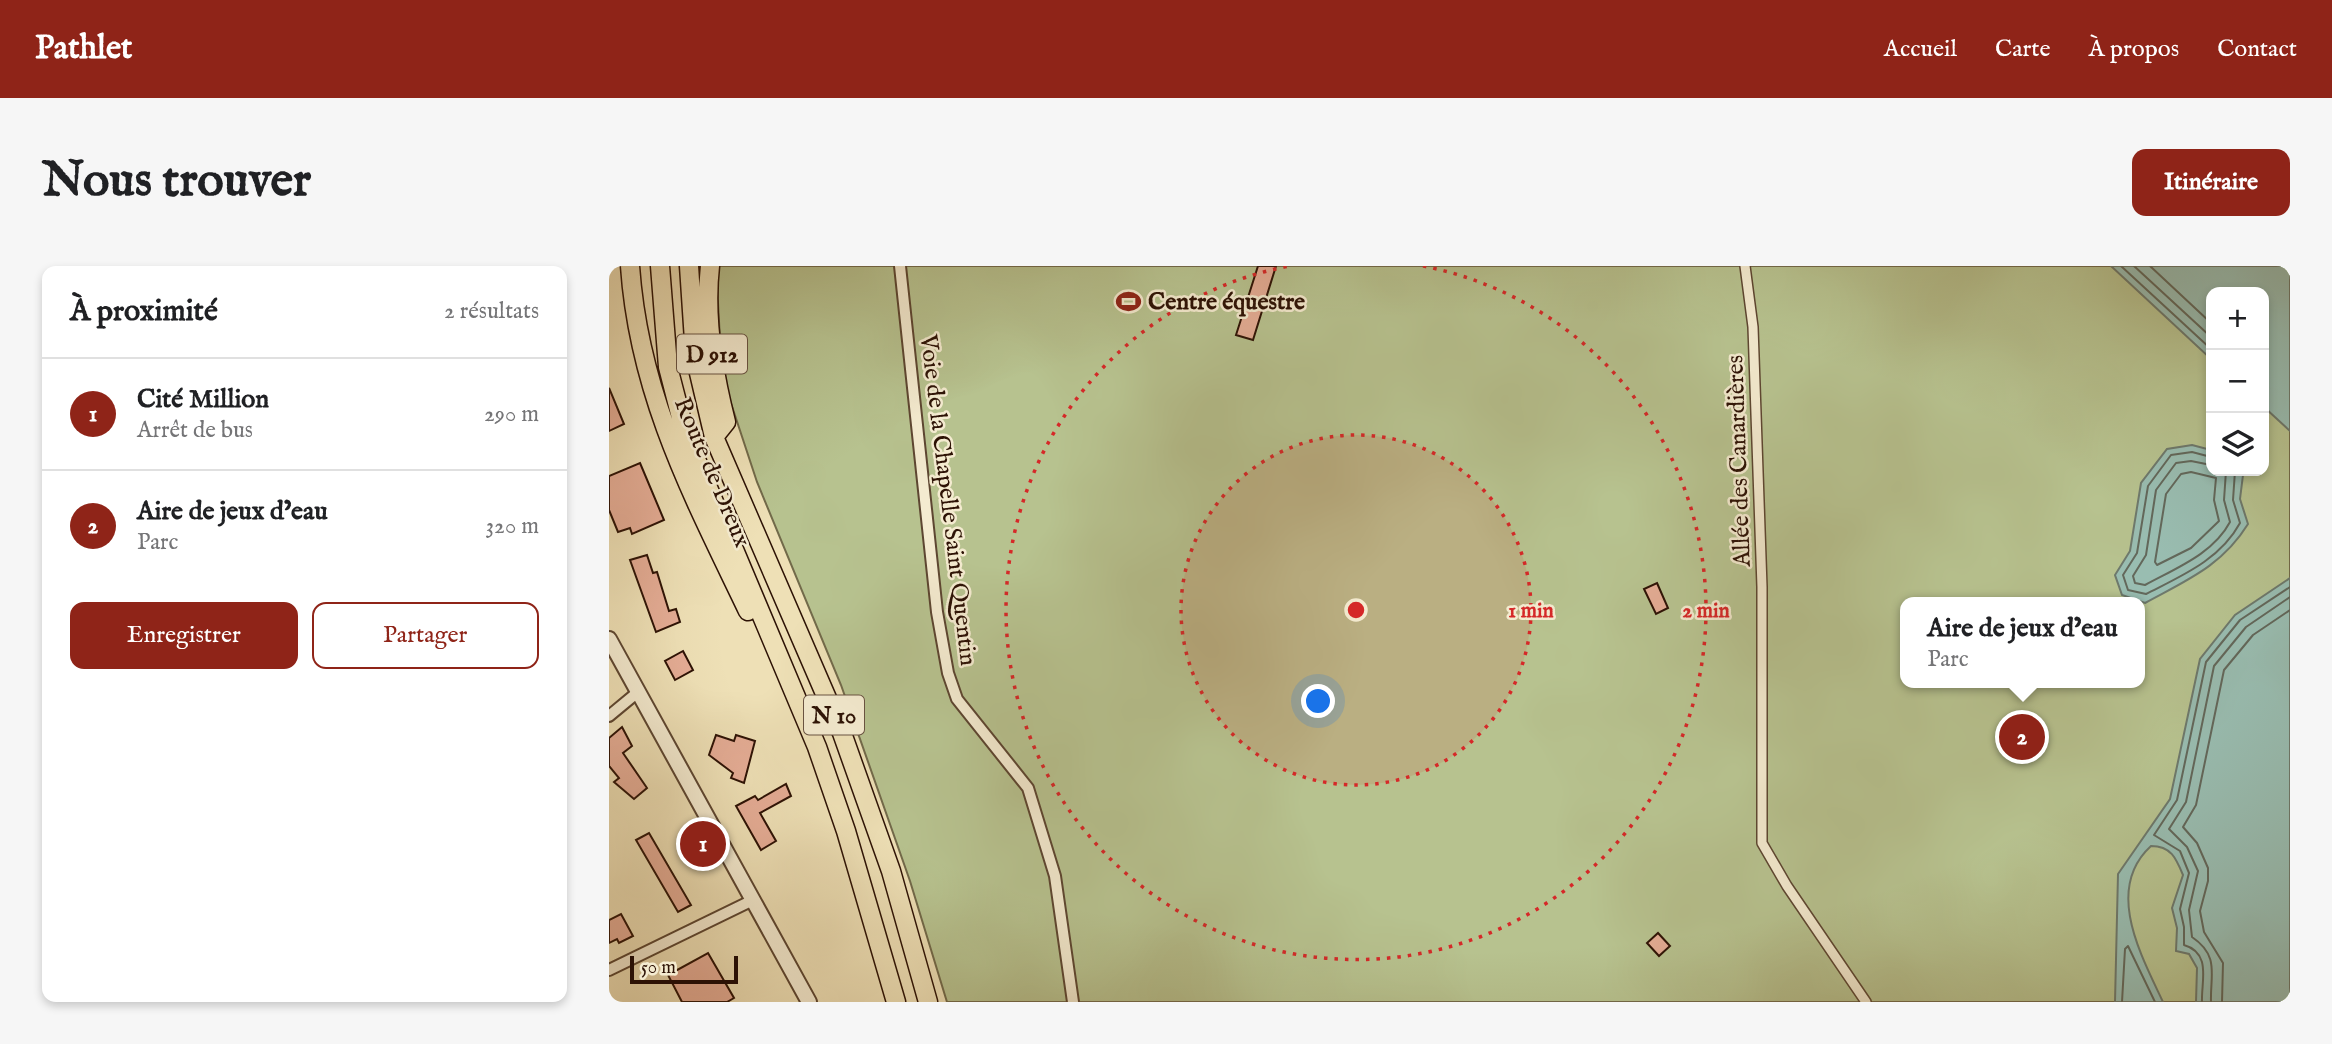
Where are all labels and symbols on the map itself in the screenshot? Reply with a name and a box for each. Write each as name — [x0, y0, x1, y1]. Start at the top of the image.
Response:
sports icon: Centre équestre — [1114, 287, 1142, 315]
place label: Centre équestre — [1148, 287, 1305, 318]
street label: Voie de la Chapelle Saint Quentin — [912, 332, 983, 668]
road number: D 912 — [677, 334, 747, 374]
street label: Allée des Canardières — [1720, 355, 1759, 568]
street label: Route de Dreux — [666, 393, 757, 553]
centre of rings — [1344, 598, 1368, 622]
text: 1 min — [1508, 598, 1554, 625]
text: 2 min — [1682, 598, 1730, 625]
your location — [1301, 684, 1335, 718]
road number: N 10 — [804, 696, 864, 734]
pin: 2 — [1999, 711, 2045, 763]
pin: 1 — [680, 818, 726, 870]
scale bar — [630, 953, 739, 985]

